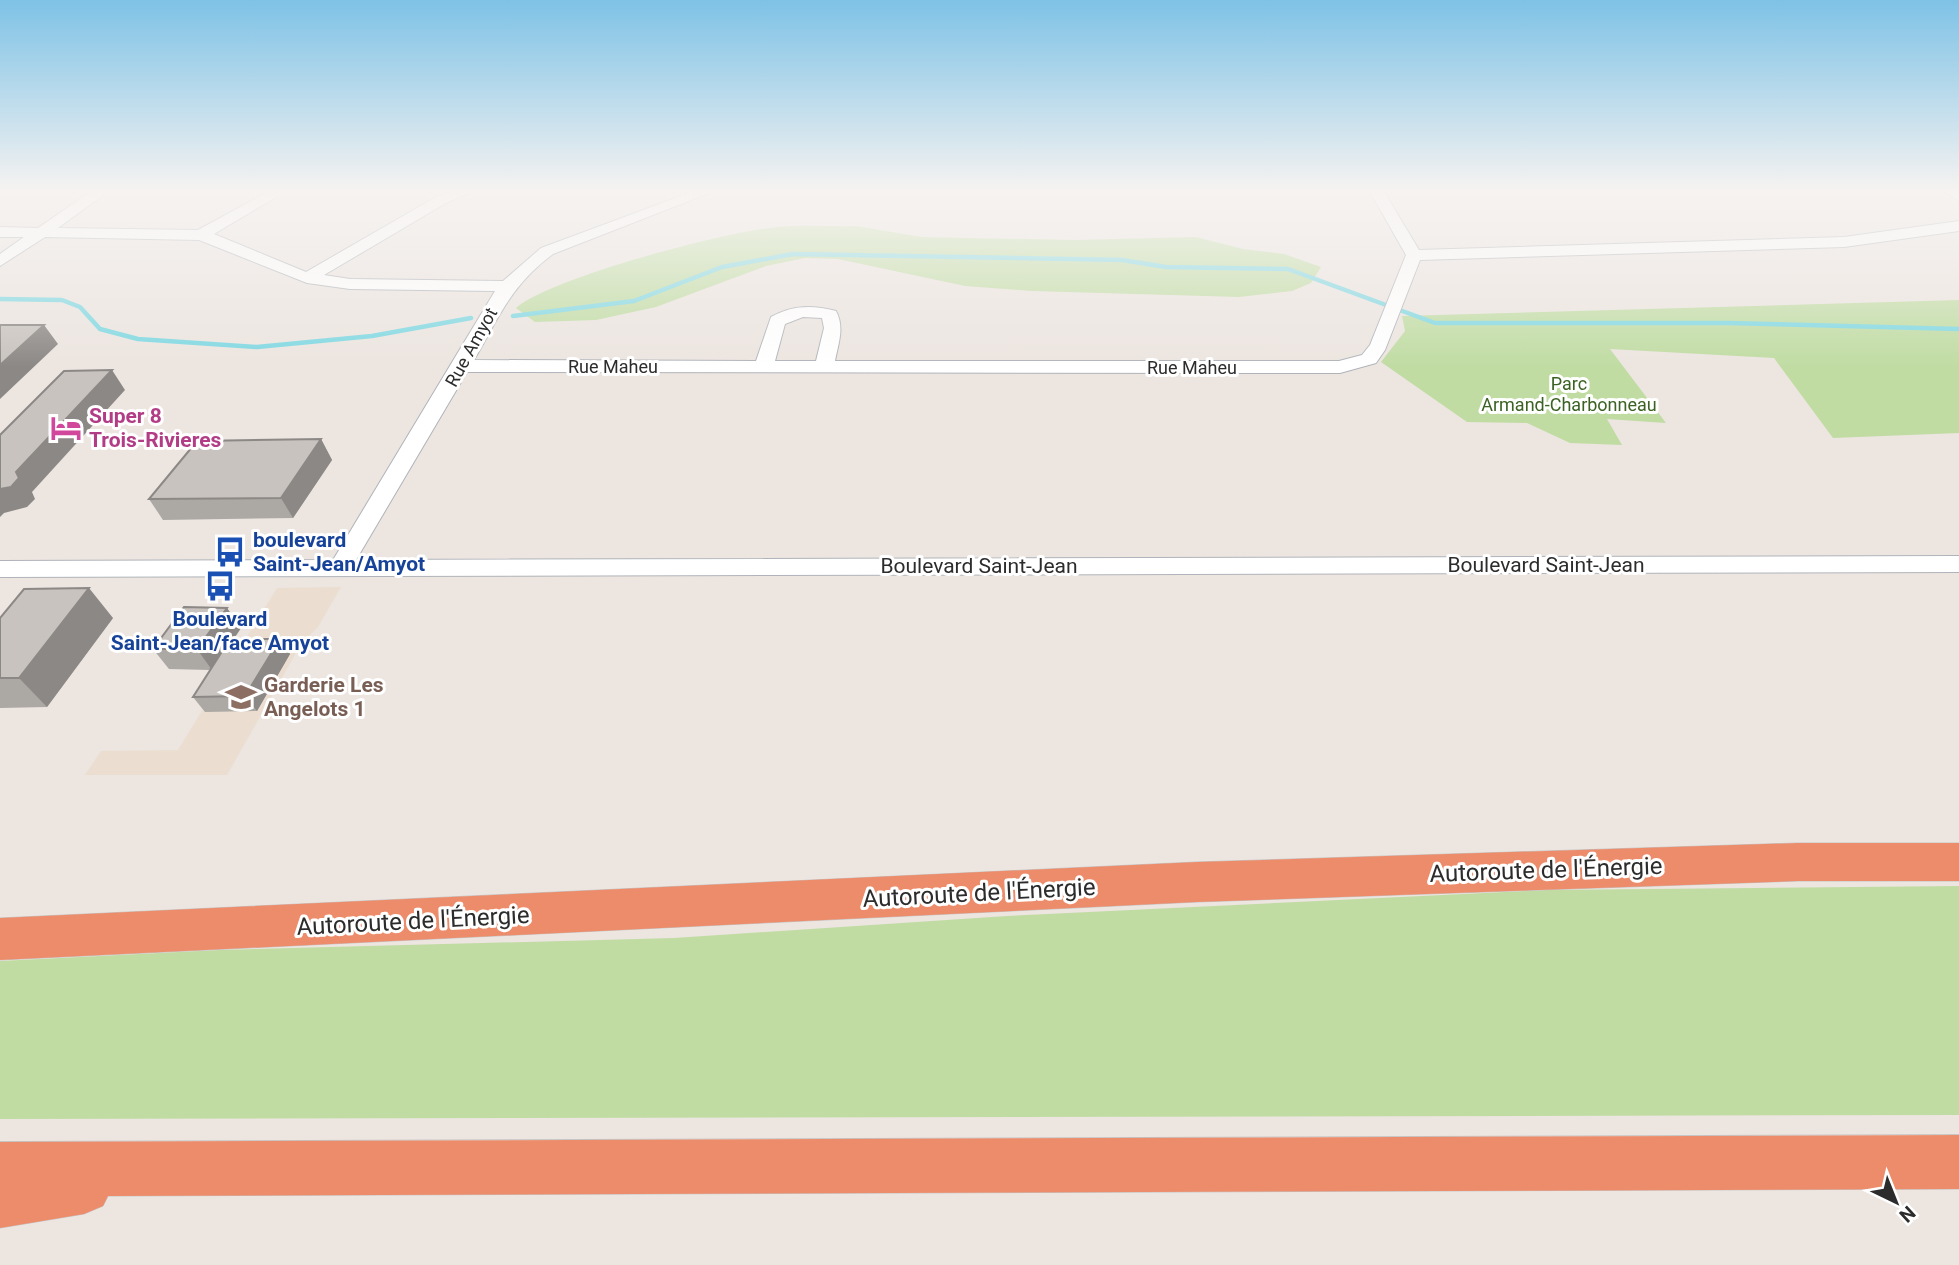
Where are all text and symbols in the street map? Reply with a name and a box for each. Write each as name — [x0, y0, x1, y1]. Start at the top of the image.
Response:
street label: Rue Amyot — [441, 304, 501, 390]
street label: Rue Maheu — [568, 356, 658, 377]
street label: Rue Maheu — [1147, 357, 1237, 378]
park label: Parc Armand-Charbonneau — [1481, 373, 1657, 415]
place label: Super 8 Trois-Rivieres — [89, 404, 222, 452]
hotel icon: Super 8 Trois-Rivieres — [49, 411, 83, 445]
place label: boulevard Saint-Jean/Amyot — [253, 528, 425, 576]
bus stop icon: boulevard Saint-Jean/Amyot — [213, 535, 247, 569]
street label: Boulevard Saint-Jean — [1447, 553, 1645, 577]
street label: Boulevard Saint-Jean — [880, 554, 1078, 578]
bus stop icon: Boulevard Saint-Jean/face Amyot — [203, 569, 237, 603]
place label: Boulevard Saint-Jean/face Amyot — [111, 607, 329, 655]
place label: Garderie Les Angelots 1 — [264, 673, 384, 721]
school or university icon: Garderie Les Angelots 1 — [224, 680, 258, 714]
street label: Autoroute de l'Énergie — [1429, 852, 1663, 888]
street label: Autoroute de l'Énergie — [862, 873, 1096, 913]
street label: Autoroute de l'Énergie — [296, 901, 530, 941]
north arrow — [1861, 1167, 1931, 1237]
text: N — [1895, 1201, 1920, 1227]

